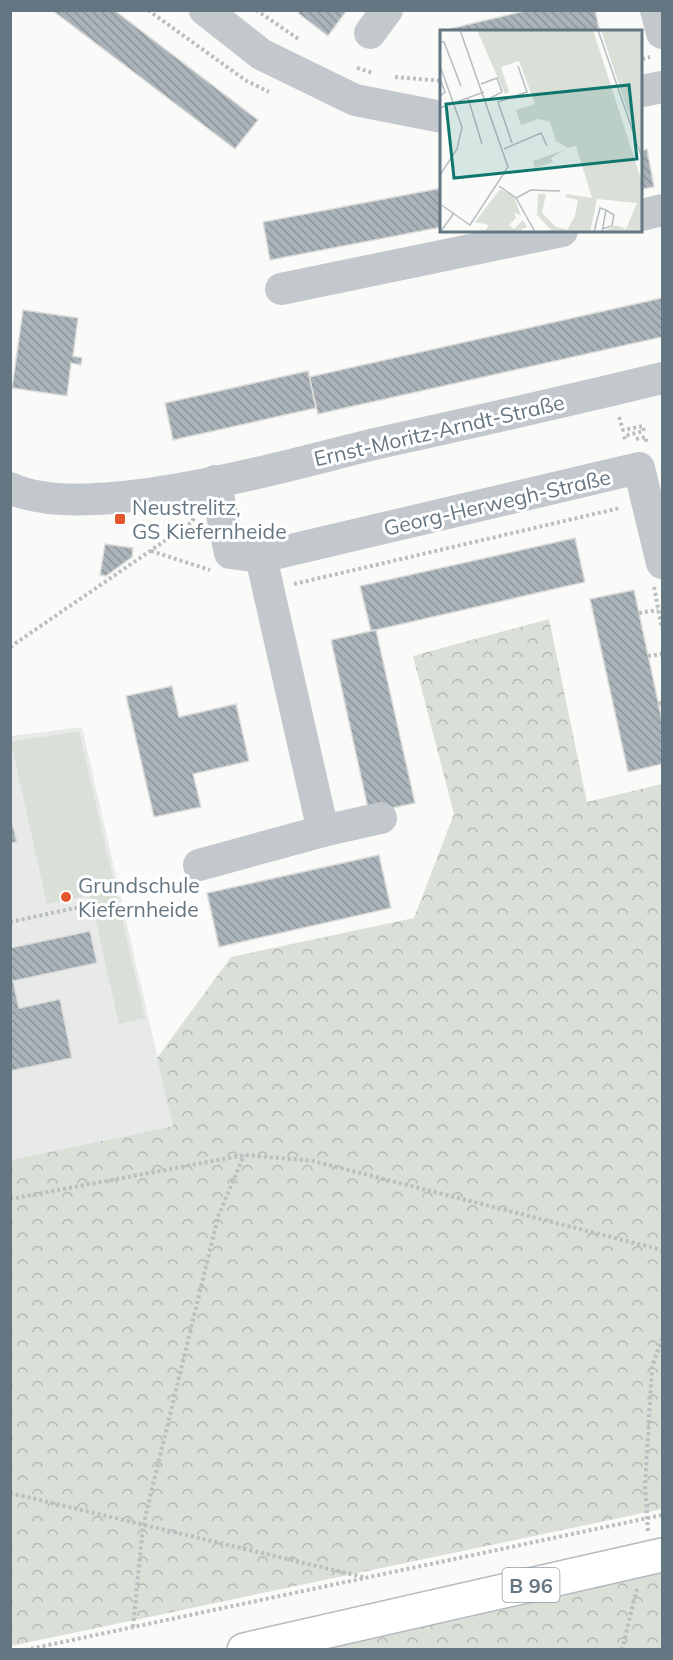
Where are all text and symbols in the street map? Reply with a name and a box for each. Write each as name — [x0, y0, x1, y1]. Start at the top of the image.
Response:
inset map — [440, 30, 643, 232]
street label: Ernst-Moritz-Arndt-Straße — [311, 389, 567, 471]
street label: Georg-Herwegh-Straße — [381, 463, 613, 541]
place label: Neustrelitz, GS Kiefernheide — [132, 494, 287, 544]
marker: Neustrelitz, GS Kiefernheide — [113, 512, 127, 526]
place label: Grundschule Kiefernheide — [78, 872, 200, 922]
marker: Grundschule Kiefernheide — [59, 890, 73, 904]
road number: B 96 — [502, 1568, 560, 1602]

